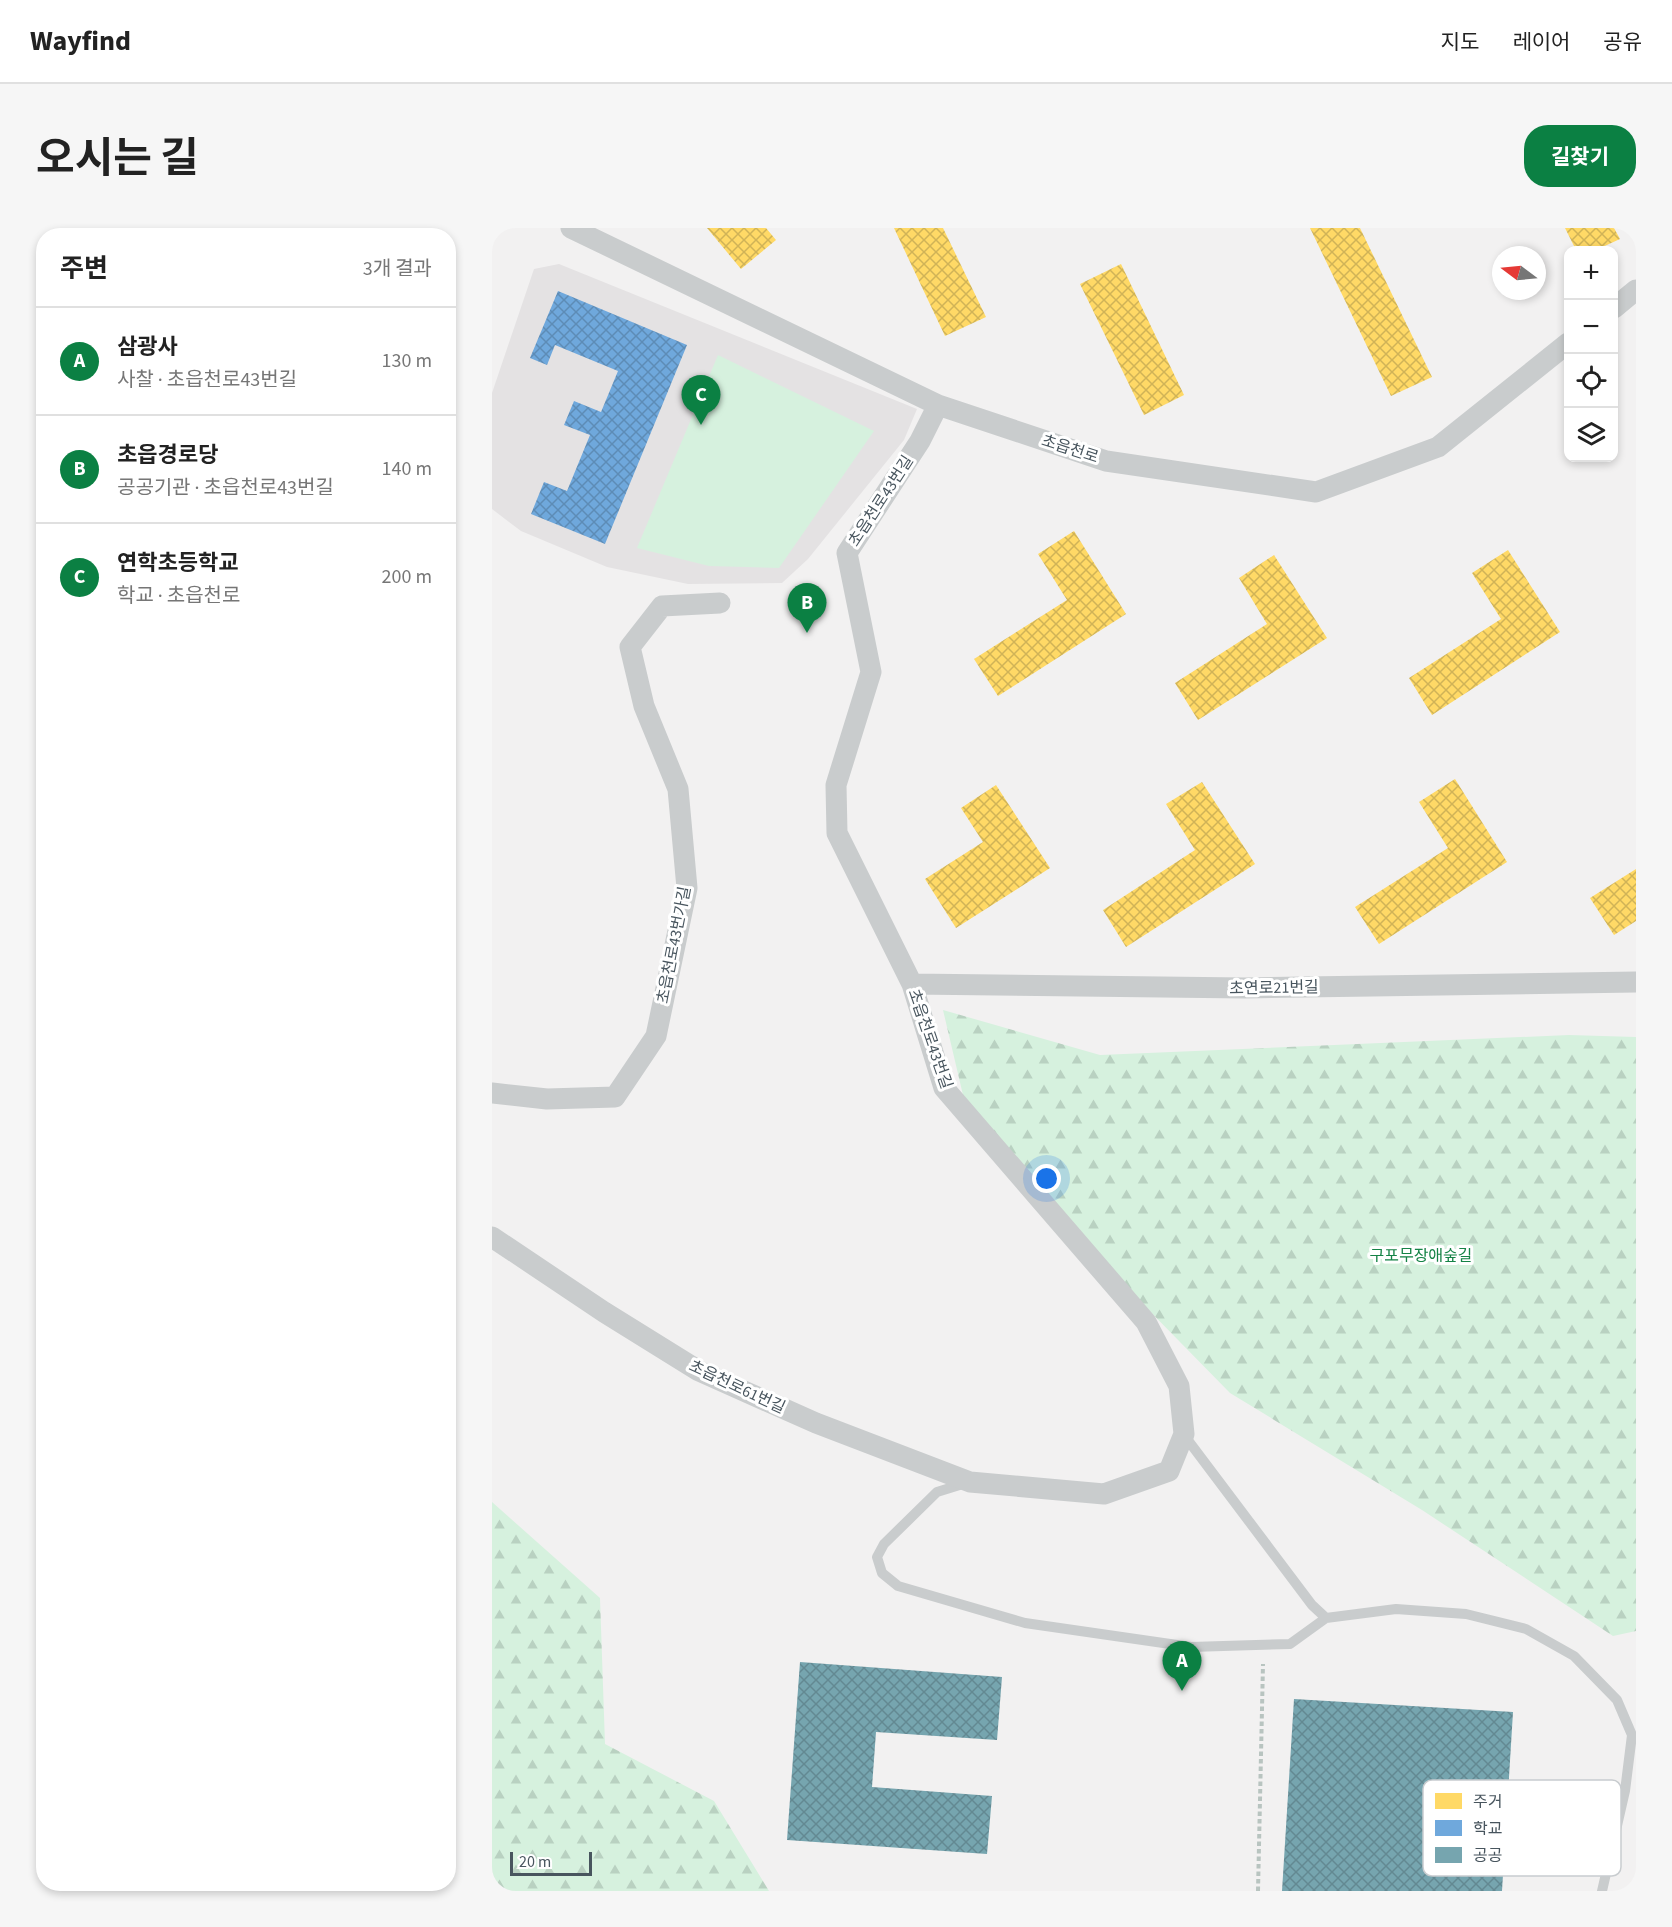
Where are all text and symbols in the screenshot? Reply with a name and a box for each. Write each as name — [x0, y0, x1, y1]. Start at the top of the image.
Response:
text: Wayfind — [30, 21, 131, 61]
text: 지도 — [1441, 27, 1479, 57]
text: 레이어 — [1512, 27, 1570, 57]
text: 공유 — [1603, 27, 1642, 57]
button: 길찾기 — [1524, 125, 1636, 187]
text: 오시는 길 — [36, 129, 199, 189]
north arrow — [1492, 246, 1546, 300]
map controls — [1564, 246, 1618, 462]
button: + — [1564, 246, 1618, 300]
text: 주변 — [60, 250, 108, 287]
text: 3개 결과 — [363, 255, 432, 283]
button: − — [1564, 300, 1618, 354]
text: 삼광사 — [117, 331, 178, 363]
text: A — [74, 347, 85, 375]
text: 130 m — [382, 347, 432, 375]
button: locate — [1564, 354, 1618, 408]
text: 사찰 · 초읍천로43번길 — [117, 366, 297, 394]
pin: C — [682, 376, 720, 425]
button: layers — [1564, 408, 1618, 462]
street label: 초읍천로 — [1039, 429, 1102, 469]
text: 초읍경로당 — [117, 439, 218, 471]
street label: 초읍천로43번길 — [843, 451, 919, 551]
text: B — [73, 455, 86, 483]
text: 140 m — [382, 455, 432, 483]
text: 공공기관 · 초읍천로43번길 — [117, 474, 334, 502]
text: 연학초등학교 — [117, 547, 238, 579]
text: C — [74, 563, 85, 591]
text: 200 m — [382, 563, 432, 591]
text: 학교 · 초읍천로 — [117, 582, 240, 610]
pin: B — [788, 584, 826, 633]
street label: 초읍천로43번가길 — [652, 885, 696, 1005]
street label: 초연로21번길 — [1229, 976, 1319, 1000]
street label: 초읍천로43번길 — [903, 986, 957, 1092]
your location — [1032, 1164, 1061, 1193]
park label: 구포무장애숲길 — [1369, 1245, 1473, 1267]
street label: 초읍천로61번길 — [685, 1355, 789, 1419]
pin: A — [1162, 1642, 1202, 1691]
legend — [1423, 1780, 1621, 1876]
text: 주거 — [1473, 1791, 1502, 1813]
text: 학교 — [1473, 1818, 1502, 1840]
text: 공공 — [1473, 1845, 1502, 1867]
scale bar — [510, 1849, 592, 1876]
text: 20 m — [519, 1851, 551, 1873]

